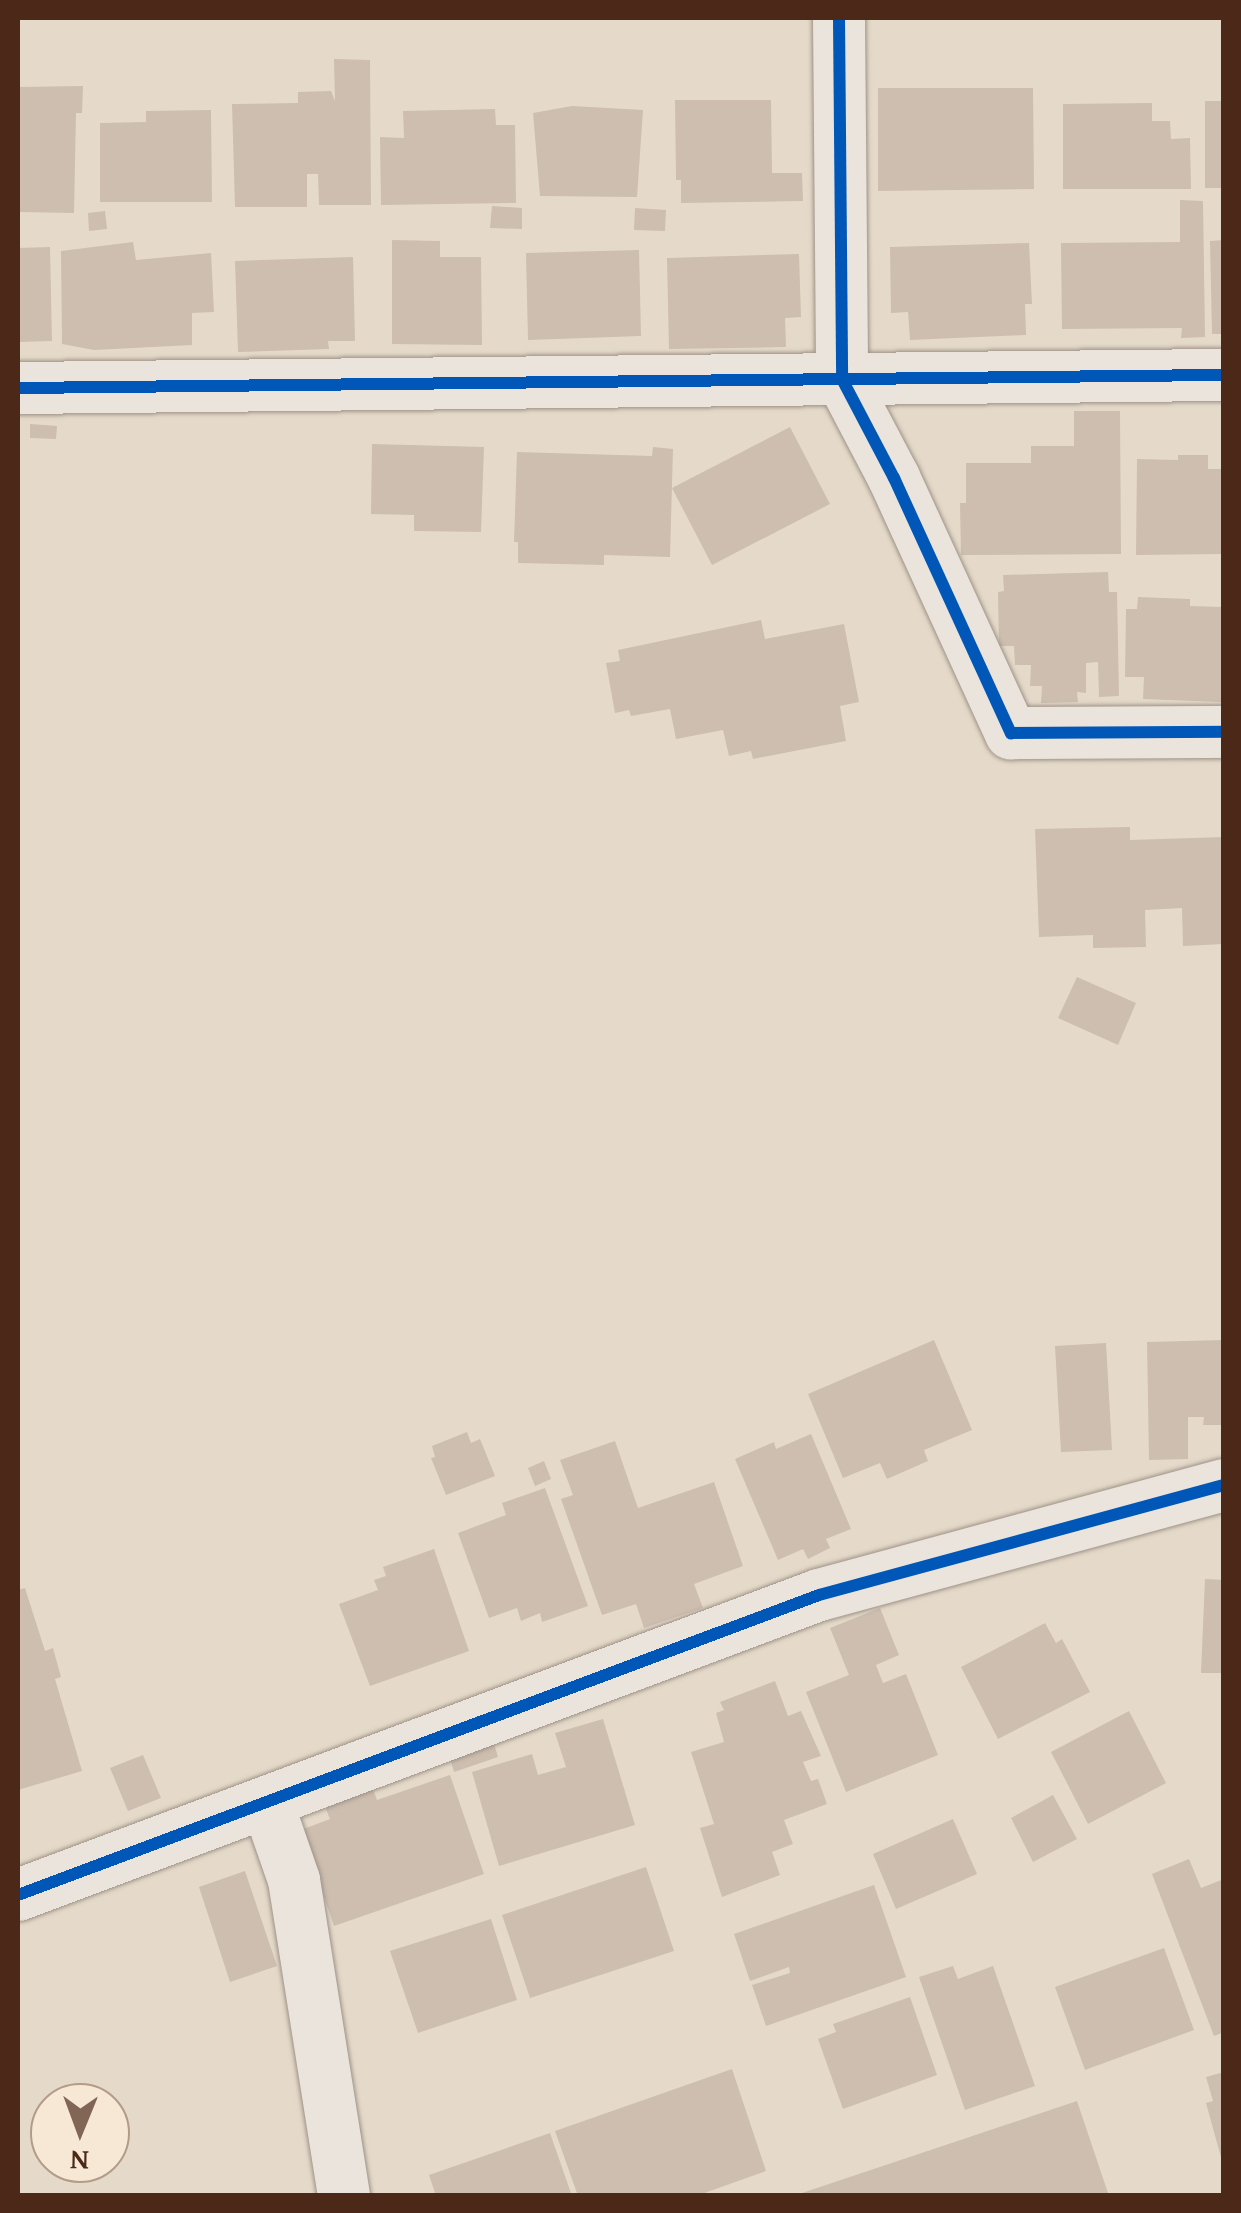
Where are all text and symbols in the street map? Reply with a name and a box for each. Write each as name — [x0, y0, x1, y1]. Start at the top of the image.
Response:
north arrow — [30, 2083, 130, 2183]
text: N — [70, 2141, 89, 2182]

